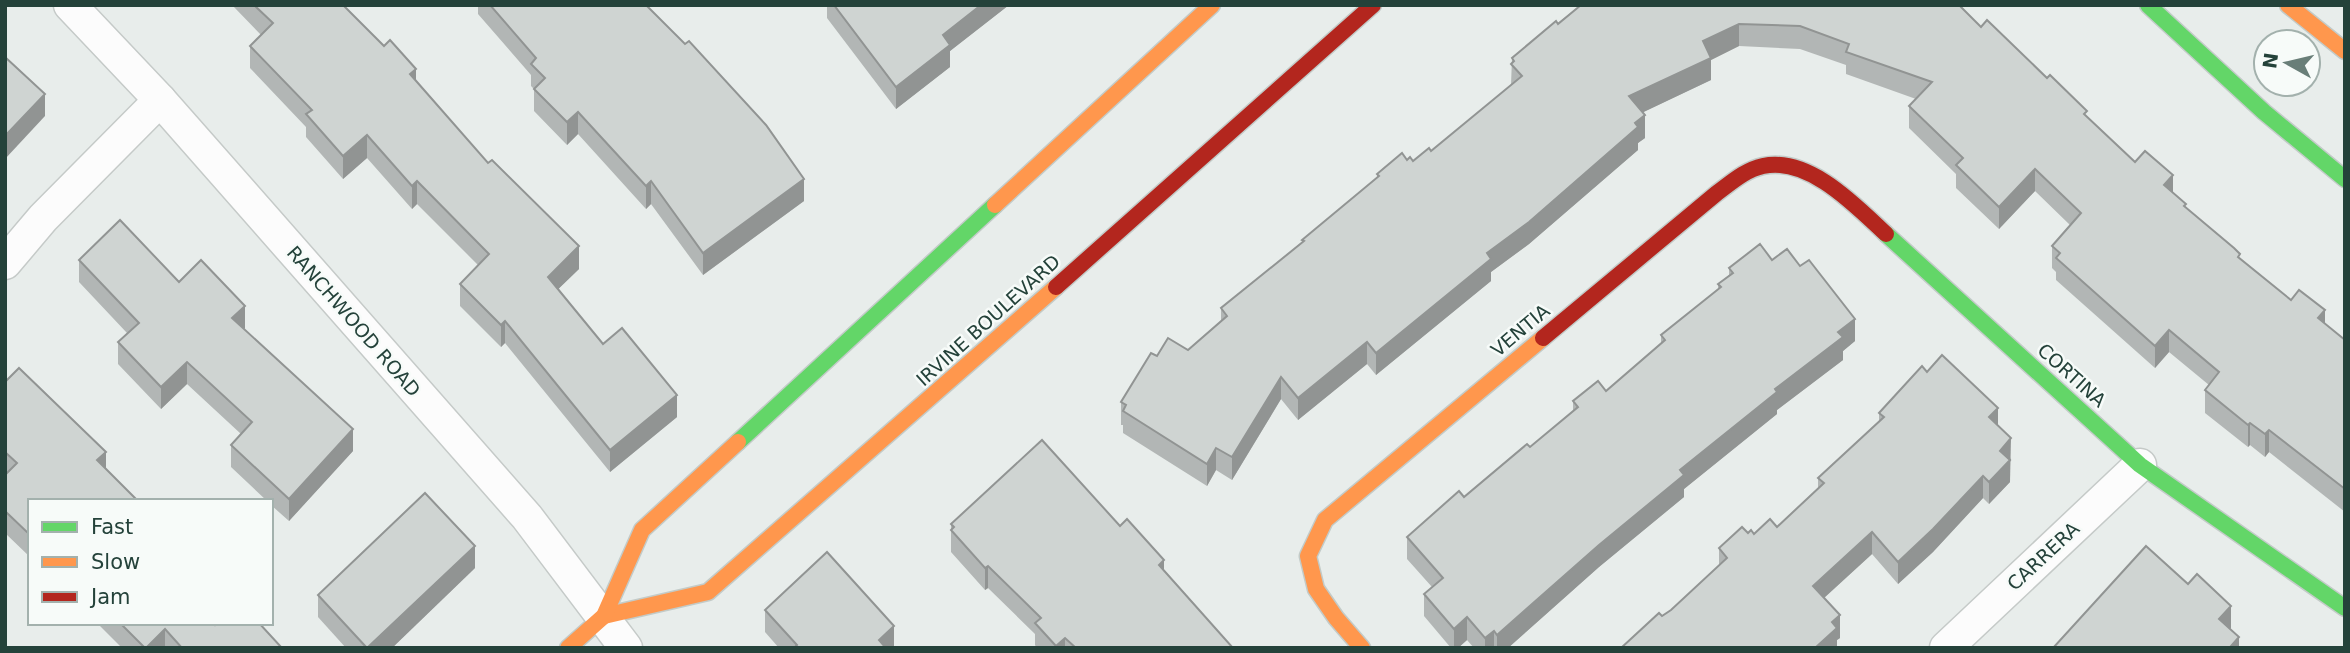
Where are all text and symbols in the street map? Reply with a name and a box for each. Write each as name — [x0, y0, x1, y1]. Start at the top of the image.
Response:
north arrow — [2252, 28, 2322, 98]
text: N — [2258, 51, 2282, 70]
street label: RANCHWOOD ROAD — [283, 241, 425, 401]
street label: IRVINE BOULEVARD — [912, 250, 1064, 390]
street label: VENTIA — [1486, 299, 1554, 361]
street label: CORTINA — [2033, 339, 2111, 411]
legend — [28, 499, 273, 625]
text: Fast — [91, 515, 133, 539]
street label: CARRERA — [2003, 517, 2083, 595]
text: Slow — [91, 550, 140, 574]
text: Jam — [89, 585, 131, 609]

